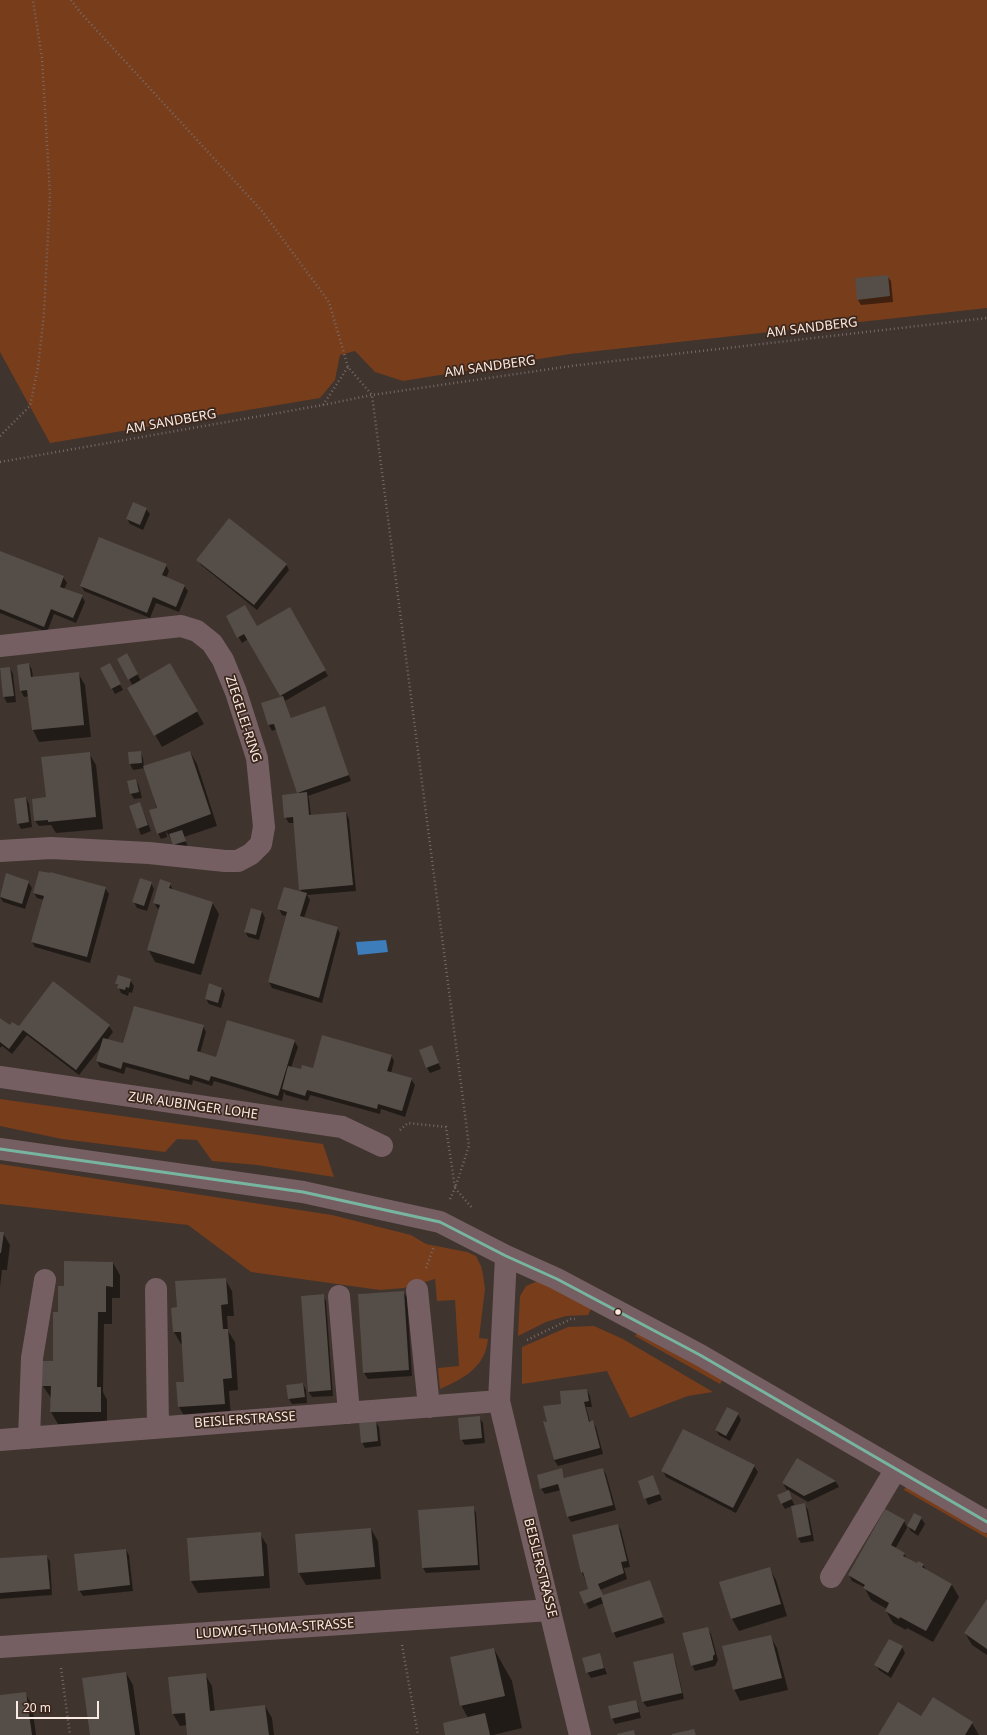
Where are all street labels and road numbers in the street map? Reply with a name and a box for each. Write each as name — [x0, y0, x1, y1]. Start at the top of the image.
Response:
street label: AM SANDBERG — [766, 315, 858, 341]
street label: AM SANDBERG — [444, 353, 536, 381]
street label: AM SANDBERG — [125, 406, 217, 438]
street label: ZIEGELEI-RING — [222, 674, 264, 764]
street label: ZUR AUBINGER LOHE — [127, 1089, 259, 1123]
street label: BEISLERSTRASSE — [194, 1409, 296, 1431]
street label: BEISLERSTRASSE — [520, 1517, 560, 1619]
street label: LUDWIG-THOMA-STRASSE — [195, 1616, 355, 1642]

